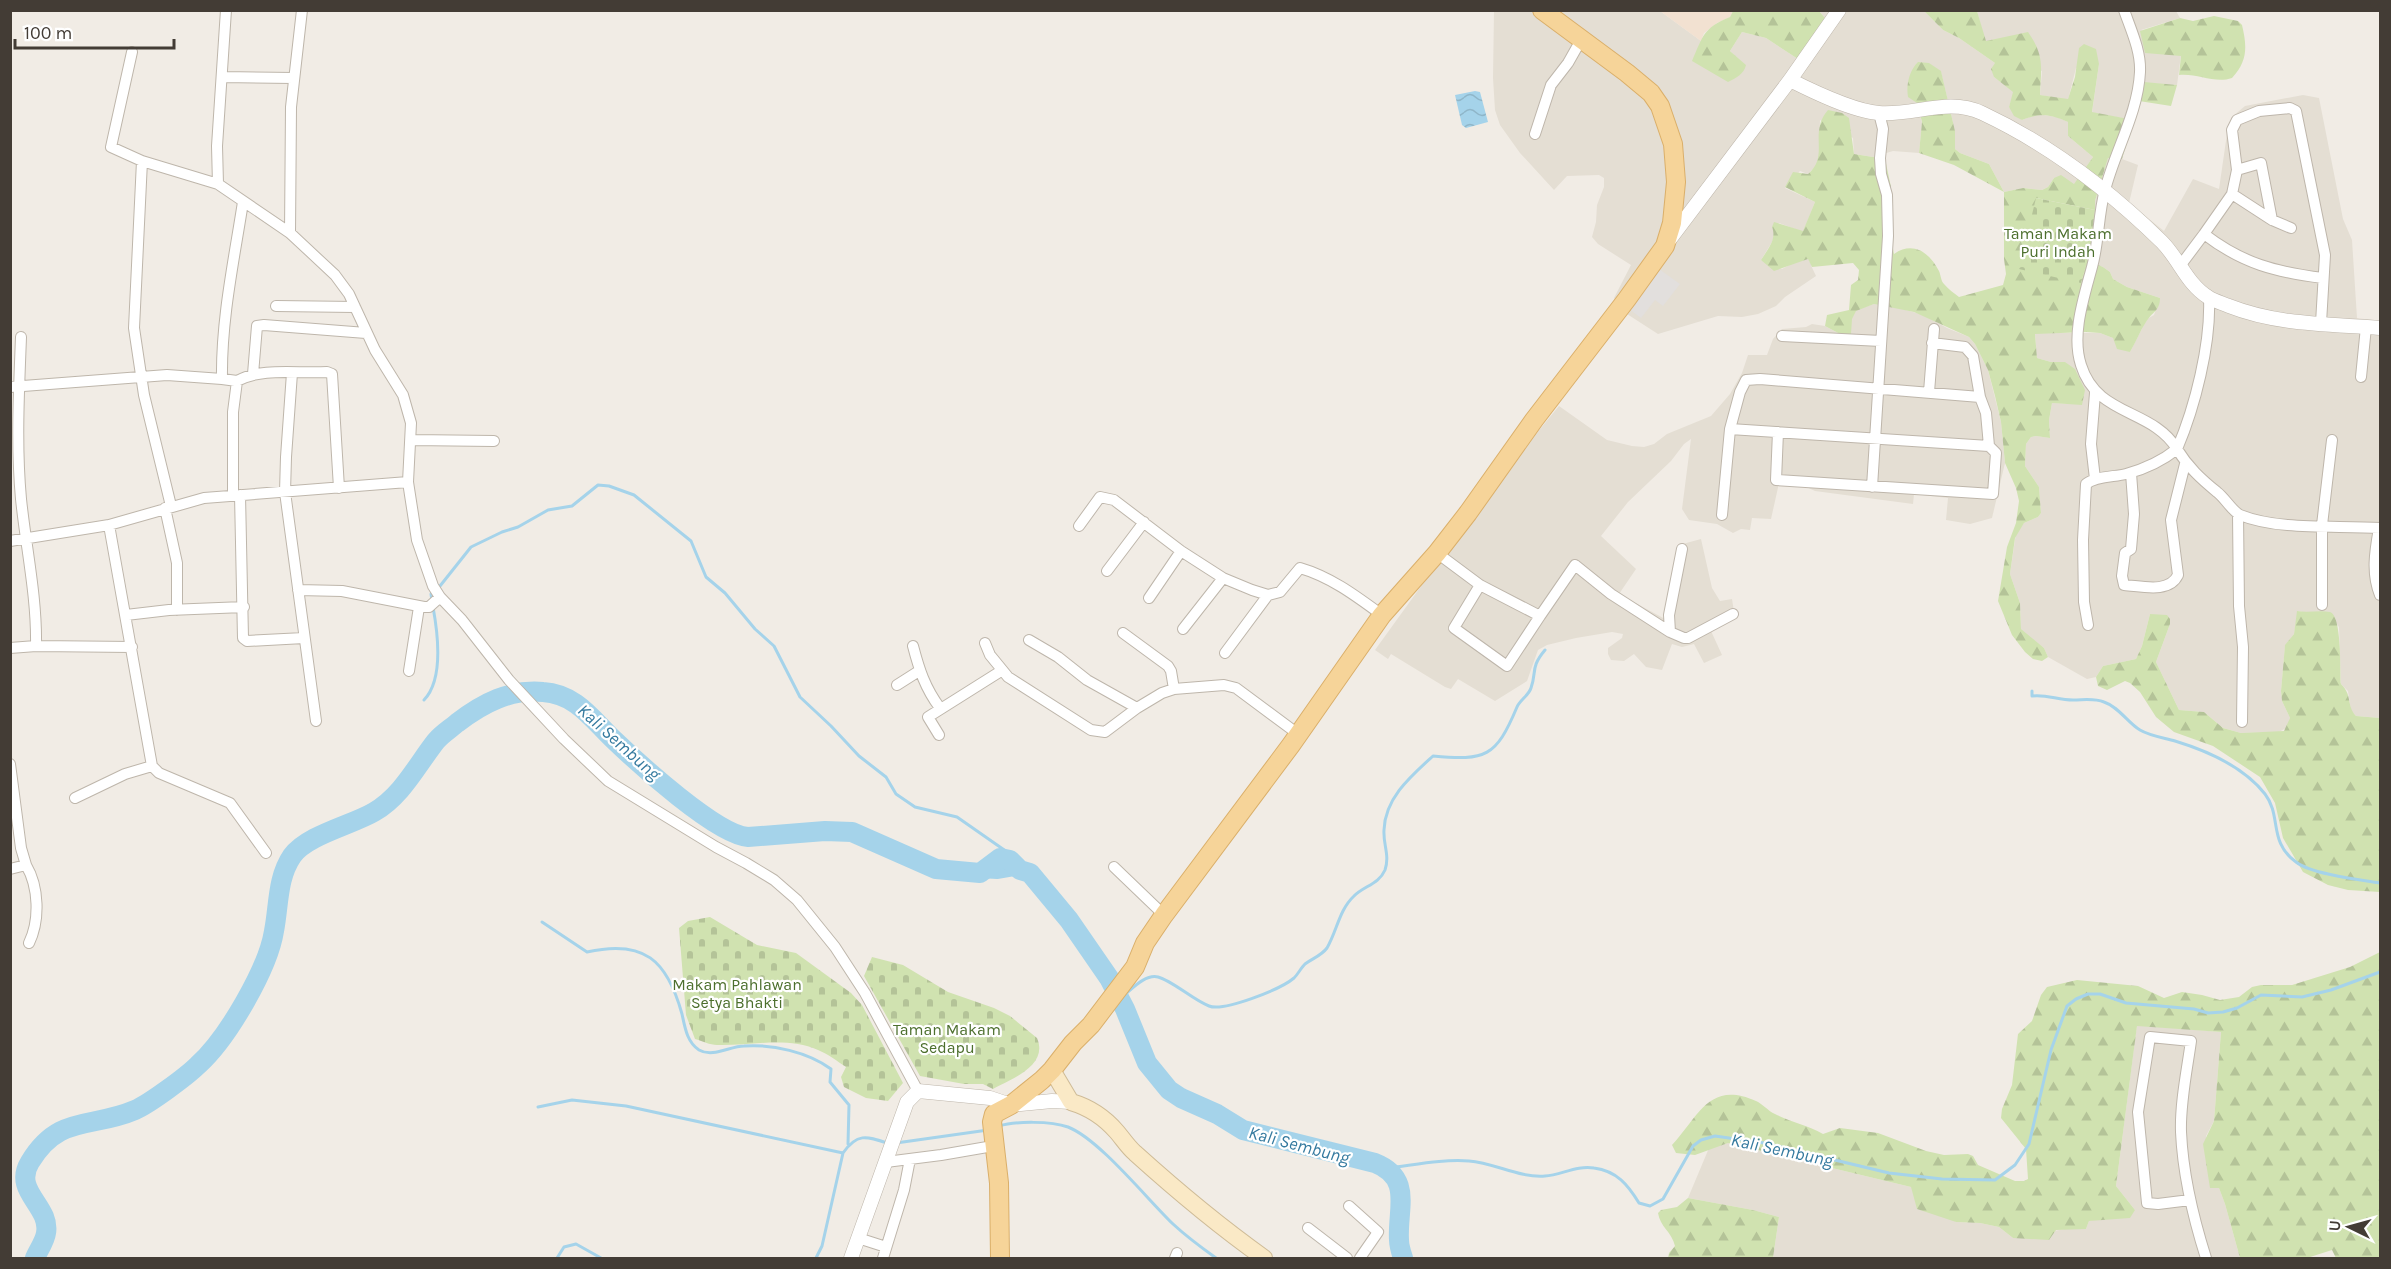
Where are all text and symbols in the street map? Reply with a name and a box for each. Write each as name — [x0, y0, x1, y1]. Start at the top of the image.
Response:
scale bar — [15, 12, 174, 50]
text: 100 m — [24, 22, 72, 44]
park label: Taman Makam Puri Indah — [2004, 224, 2112, 261]
water label: Kali Sembung — [573, 699, 665, 785]
park label: Makam Pahlawan Setya Bhakti — [672, 975, 802, 1012]
park label: Taman Makam Sedapu — [893, 1020, 1001, 1057]
water label: Kali Sembung — [1246, 1121, 1353, 1169]
water label: Kali Sembung — [1729, 1128, 1836, 1172]
north arrow — [2319, 1197, 2379, 1257]
text: U — [2325, 1219, 2345, 1232]

